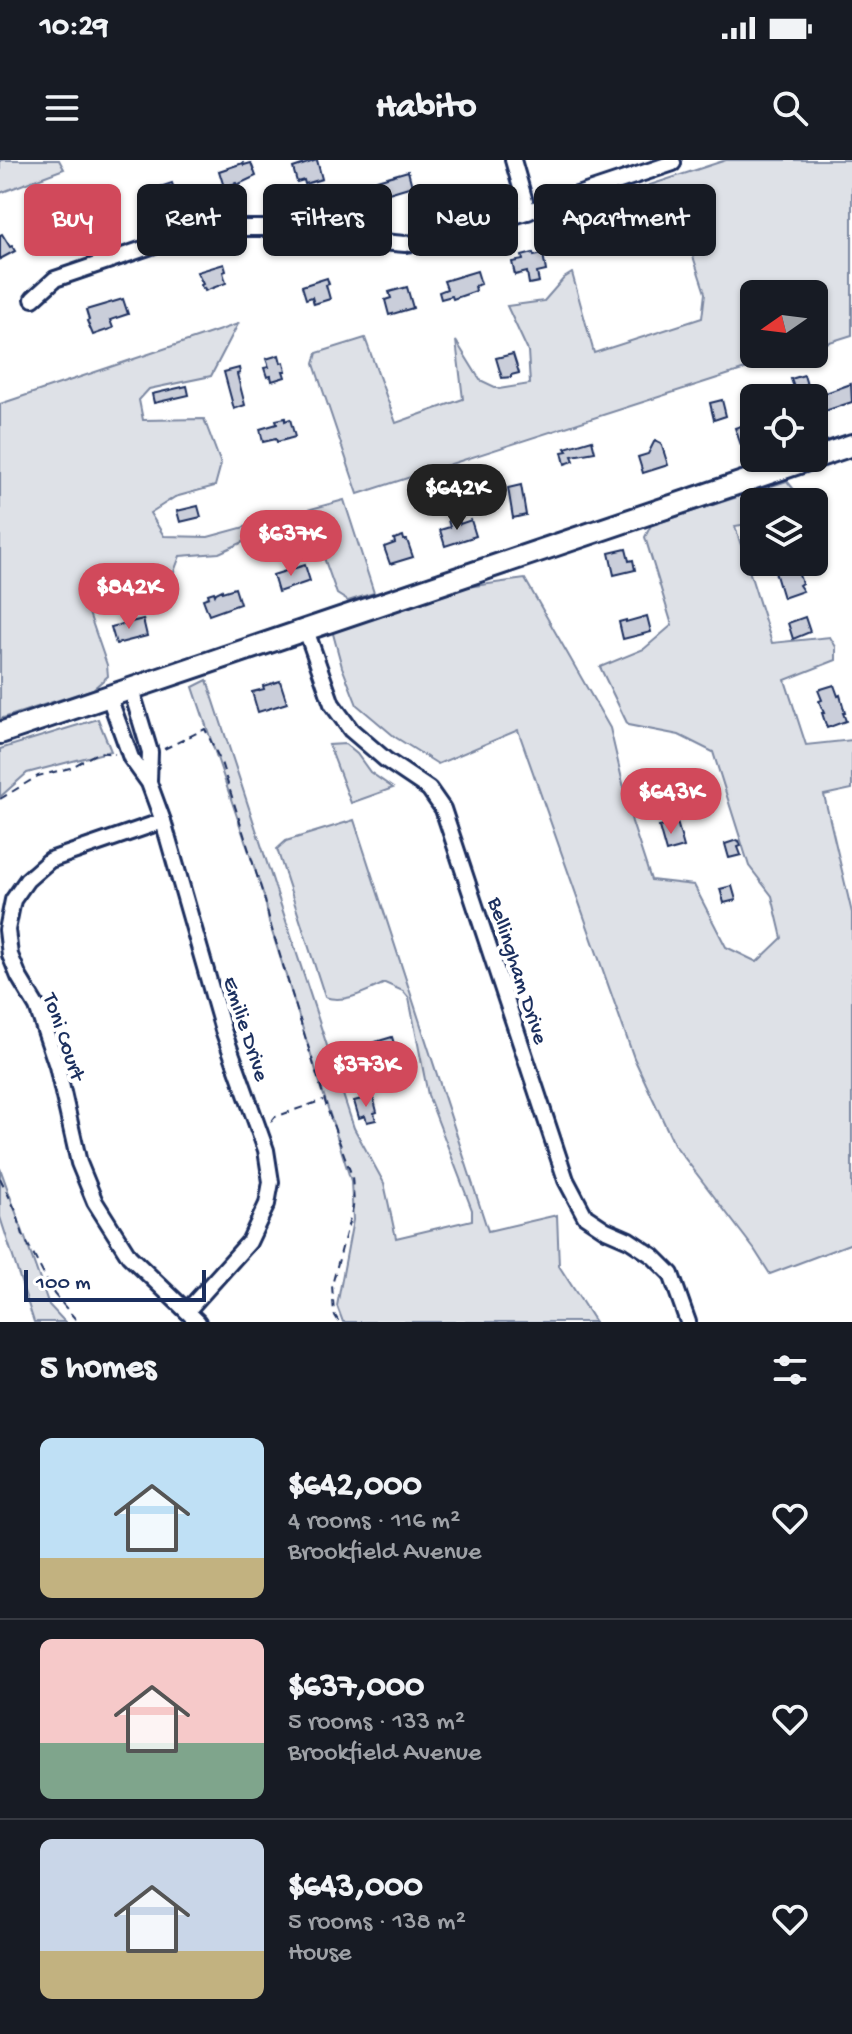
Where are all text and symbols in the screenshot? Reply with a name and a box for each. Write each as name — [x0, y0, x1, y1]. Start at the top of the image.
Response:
text: 10:29 — [40, 11, 108, 46]
icon: menu — [40, 86, 84, 130]
icon: search — [768, 86, 812, 130]
text: Habito — [376, 87, 476, 130]
chip: Buy — [24, 184, 121, 256]
chip: Rent — [137, 184, 247, 256]
chip: Filters — [263, 184, 392, 256]
chip: New — [408, 184, 518, 256]
chip: Apartment — [534, 184, 716, 256]
north arrow — [740, 280, 828, 368]
map controls — [740, 280, 828, 576]
button: locate — [740, 384, 828, 472]
pin: $642K — [401, 464, 513, 532]
text: $642K — [425, 474, 489, 505]
button: layers — [740, 488, 828, 576]
pin: $637K — [235, 510, 347, 578]
text: $637K — [258, 520, 324, 551]
pin: $842K — [73, 563, 185, 631]
text: $842K — [96, 573, 162, 604]
pin: $643K — [615, 768, 727, 836]
text: $643K — [639, 778, 703, 809]
street label: Bellingham Drive — [480, 894, 552, 1049]
street label: Emilie Drive — [215, 974, 273, 1085]
street label: Toni Court — [35, 988, 90, 1086]
pin: $373K — [310, 1041, 422, 1109]
text: $373K — [333, 1051, 399, 1082]
scale bar — [24, 1266, 206, 1302]
text: 100 m — [36, 1271, 91, 1297]
icon: filters — [768, 1348, 812, 1392]
text: 5 homes — [40, 1350, 156, 1390]
text: $642,000 — [288, 1467, 422, 1507]
icon: home — [104, 1470, 200, 1566]
icon: heart — [768, 1496, 812, 1540]
text: 4 rooms · 116 m² — [288, 1507, 460, 1538]
text: Brookfield Avenue — [288, 1538, 481, 1569]
text: $637,000 — [288, 1668, 424, 1708]
icon: home — [104, 1671, 200, 1767]
icon: heart — [768, 1697, 812, 1741]
text: 5 rooms · 133 m² — [288, 1708, 465, 1739]
text: Brookfield Avenue — [288, 1739, 481, 1770]
text: $643,000 — [288, 1868, 423, 1908]
icon: home — [104, 1871, 200, 1967]
icon: heart — [768, 1897, 812, 1941]
text: 5 rooms · 138 m² — [288, 1908, 466, 1939]
text: House — [288, 1939, 352, 1970]

